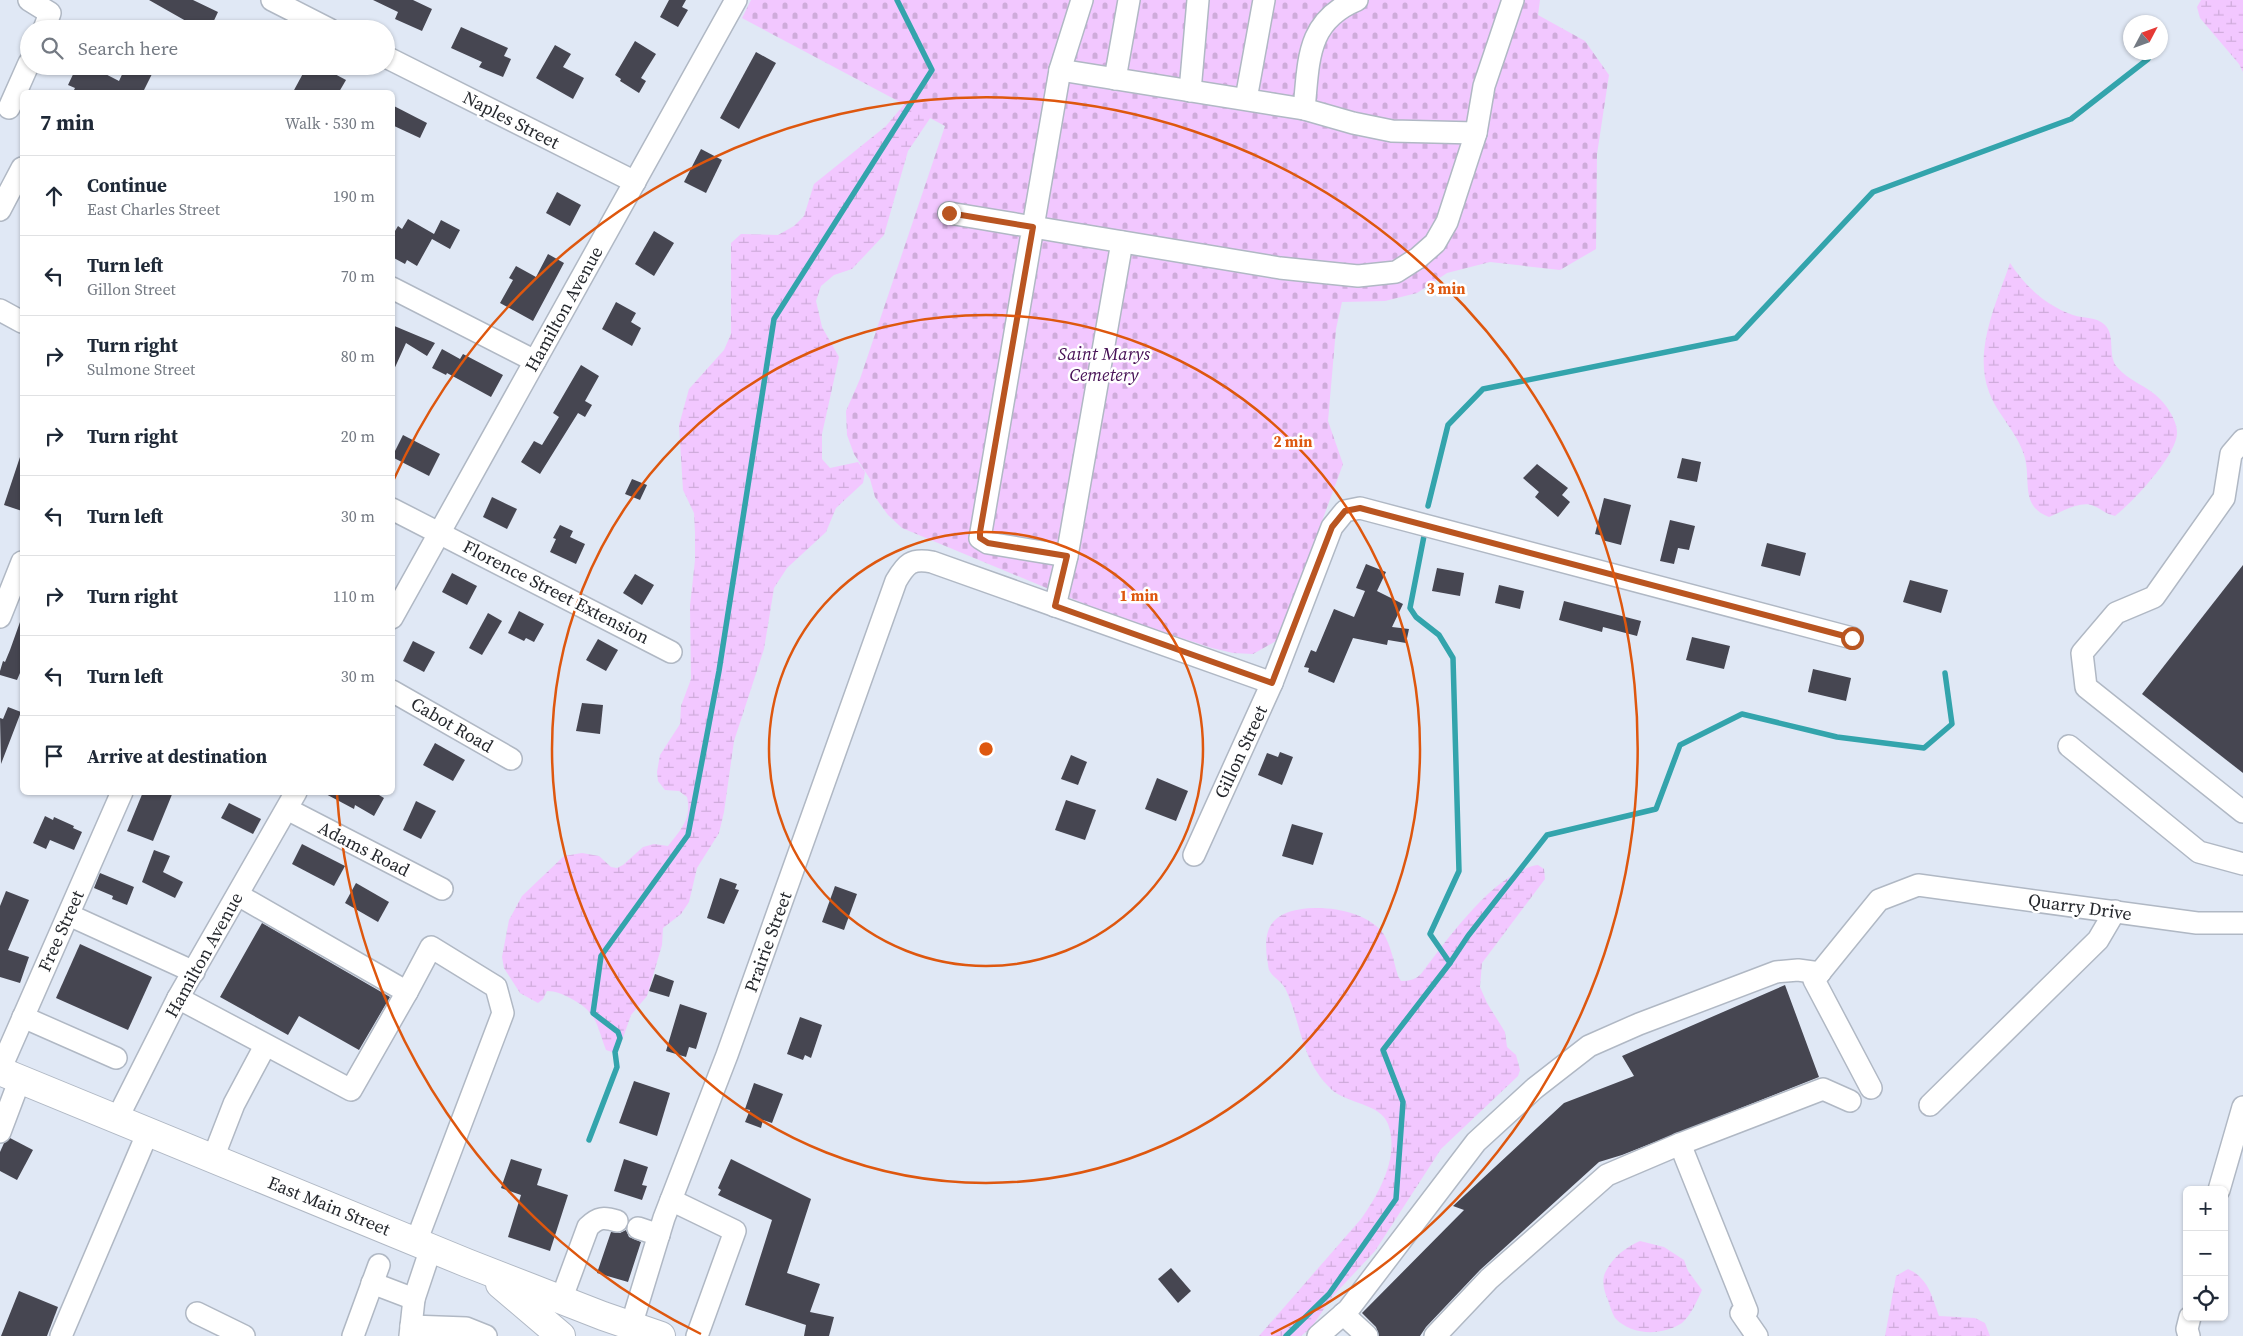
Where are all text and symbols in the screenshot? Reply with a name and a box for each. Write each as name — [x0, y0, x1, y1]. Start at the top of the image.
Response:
north arrow — [2123, 15, 2168, 60]
search box — [20, 20, 395, 75]
icon: search — [38, 34, 66, 62]
text: Search here — [78, 35, 178, 61]
street label: Naples Street — [459, 85, 564, 155]
text: 7 min — [40, 108, 95, 137]
text: Walk · 530 m — [285, 112, 375, 134]
text: Continue — [87, 172, 167, 198]
icon: ahead — [40, 182, 68, 210]
text: 190 m — [333, 185, 375, 207]
text: East Charles Street — [87, 198, 220, 220]
route end — [938, 202, 961, 225]
street label: Hamilton Avenue — [519, 242, 608, 376]
text: Turn left — [87, 252, 163, 278]
icon: left — [40, 262, 68, 290]
text: 70 m — [341, 265, 375, 287]
text: Gillon Street — [87, 278, 176, 300]
text: 3 min — [1427, 278, 1465, 299]
text: Turn right — [87, 332, 178, 358]
park label: Saint Marys Cemetery — [1058, 341, 1150, 387]
icon: right — [40, 342, 68, 370]
text: 80 m — [341, 345, 375, 367]
text: Sulmone Street — [87, 358, 195, 380]
icon: right — [40, 422, 68, 450]
text: Turn right — [87, 423, 178, 449]
text: 20 m — [341, 425, 375, 447]
text: 2 min — [1274, 431, 1312, 452]
icon: left — [40, 502, 68, 530]
text: Turn left — [87, 503, 163, 529]
text: 30 m — [341, 505, 375, 527]
street label: Florence Street Extension — [459, 534, 654, 650]
icon: right — [40, 582, 68, 610]
text: Turn right — [87, 583, 178, 609]
text: 110 m — [333, 585, 375, 607]
text: 1 min — [1120, 585, 1158, 606]
route start — [1841, 627, 1864, 650]
icon: left — [40, 662, 68, 690]
text: Turn left — [87, 663, 163, 689]
text: 30 m — [341, 665, 375, 687]
street label: Cabot Road — [406, 691, 498, 758]
street label: Gillon Street — [1208, 701, 1273, 802]
centre of rings — [977, 740, 995, 758]
icon: arrive — [40, 742, 68, 770]
text: Arrive at destination — [87, 743, 267, 769]
street label: Adams Road — [314, 815, 414, 882]
street label: Free Street — [32, 886, 90, 975]
street label: Quarry Drive — [2027, 887, 2134, 926]
street label: Hamilton Avenue — [159, 888, 248, 1022]
street label: Prairie Street — [738, 888, 797, 996]
street label: East Main Street — [264, 1170, 394, 1242]
map controls — [2183, 1186, 2228, 1321]
button: + — [2183, 1186, 2228, 1231]
button: − — [2183, 1231, 2228, 1276]
button: locate — [2183, 1276, 2228, 1321]

